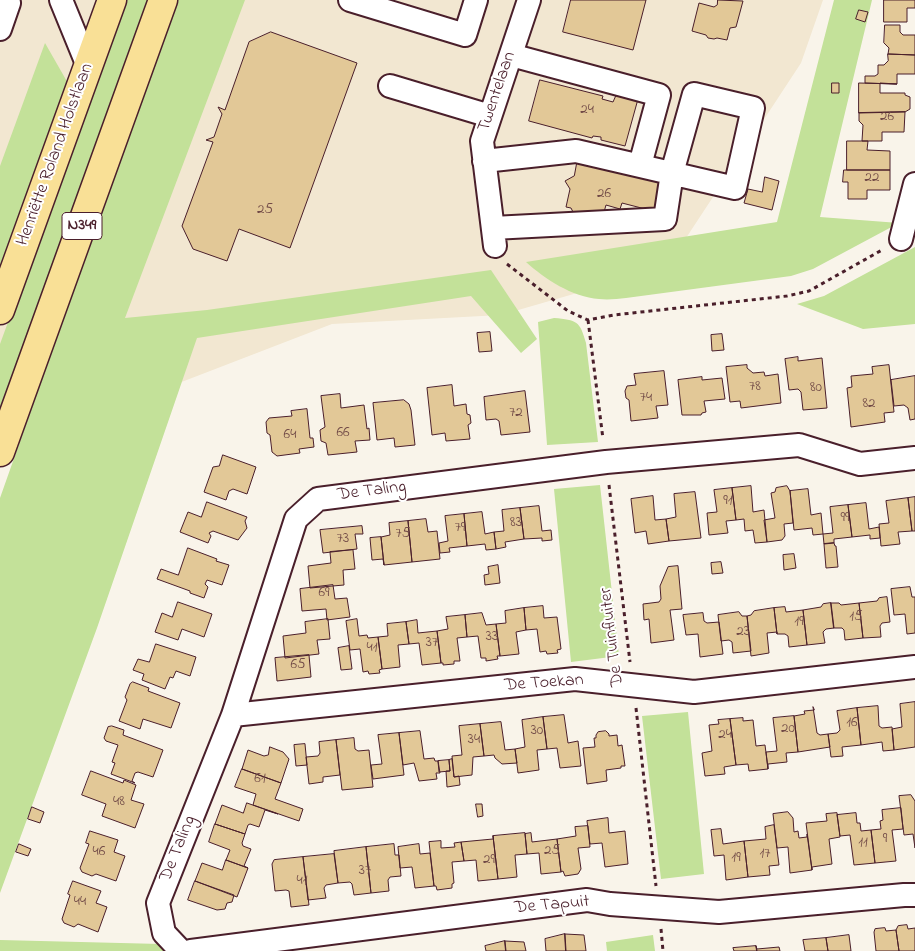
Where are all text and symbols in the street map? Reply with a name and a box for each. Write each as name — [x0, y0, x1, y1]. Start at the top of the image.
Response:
street label: Twentelaan — [474, 49, 522, 135]
street label: Henriëtte Roland Holstlaan — [13, 61, 99, 249]
house number: 24 — [580, 102, 594, 120]
house number: 26 — [880, 109, 894, 127]
house number: 22 — [865, 170, 879, 188]
house number: 26 — [597, 186, 611, 204]
house number: 25 — [257, 202, 273, 220]
road number: N349 — [62, 212, 102, 240]
house number: 78 — [749, 379, 761, 397]
house number: 80 — [810, 380, 822, 398]
house number: 74 — [640, 390, 652, 408]
house number: 82 — [862, 396, 876, 414]
house number: 72 — [509, 405, 523, 423]
house number: 66 — [336, 425, 350, 443]
house number: 64 — [284, 427, 296, 445]
street label: De Taling — [336, 477, 408, 507]
house number: 91 — [723, 493, 733, 511]
house number: 99 — [840, 510, 850, 528]
house number: 83 — [510, 515, 522, 533]
house number: 79 — [455, 520, 465, 538]
house number: 75 — [396, 526, 410, 544]
house number: 73 — [337, 531, 349, 549]
house number: 69 — [318, 585, 330, 603]
street label: De Tuinfluiter — [596, 586, 630, 688]
house number: 15 — [849, 609, 863, 627]
house number: 19 — [794, 614, 804, 632]
house number: 23 — [736, 624, 750, 642]
house number: 33 — [486, 629, 498, 647]
house number: 37 — [426, 635, 438, 653]
house number: 41 — [367, 640, 377, 658]
house number: 65 — [290, 657, 306, 675]
street label: De Toekan — [504, 670, 584, 698]
house number: 16 — [846, 715, 858, 733]
house number: 20 — [781, 721, 795, 739]
house number: 30 — [531, 723, 543, 741]
house number: 24 — [718, 727, 732, 745]
house number: 34 — [468, 732, 480, 750]
house number: 61 — [254, 771, 266, 789]
house number: 48 — [113, 794, 125, 812]
street label: De Taling — [156, 813, 202, 885]
house number: 9 — [883, 831, 887, 849]
house number: 11 — [858, 835, 868, 853]
house number: 25 — [544, 843, 560, 861]
house number: 46 — [93, 844, 105, 862]
house number: 17 — [760, 846, 770, 864]
house number: 19 — [731, 850, 741, 868]
house number: 29 — [483, 852, 495, 870]
house number: 37 — [359, 863, 371, 881]
house number: 41 — [297, 873, 307, 891]
street label: De Tapuit — [514, 892, 590, 920]
house number: 44 — [74, 894, 86, 912]

